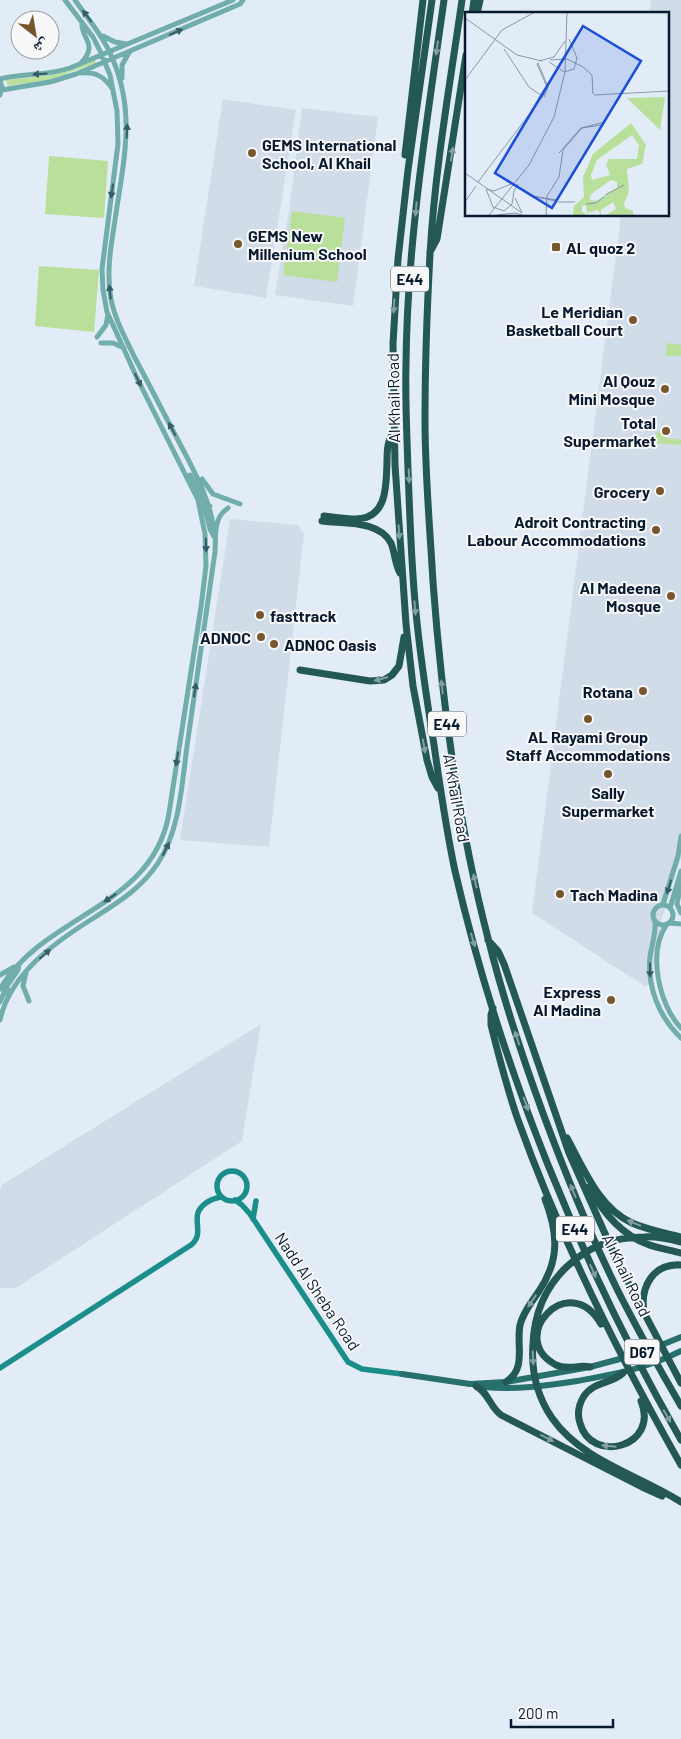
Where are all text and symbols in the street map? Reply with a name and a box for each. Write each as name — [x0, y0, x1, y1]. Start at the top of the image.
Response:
one-way arrow — [82, 9, 92, 23]
north arrow — [10, 10, 60, 60]
inset map — [465, 12, 668, 216]
one-way arrow — [169, 28, 183, 36]
text: ش — [31, 35, 53, 58]
one-way arrow — [433, 41, 441, 57]
one-way arrow — [32, 71, 48, 79]
one-way arrow — [123, 123, 131, 139]
place label: GEMS International School, Al Khail — [262, 135, 396, 172]
one-way arrow — [448, 146, 456, 162]
marker: GEMS International School, Al Khail — [246, 147, 258, 159]
one-way arrow — [108, 184, 116, 200]
one-way arrow — [411, 202, 419, 218]
place label: GEMS New Millenium School — [248, 226, 367, 263]
marker: GEMS New Millenium School — [232, 238, 244, 250]
place label: AL quoz 2 — [566, 238, 635, 257]
marker: AL quoz 2 — [550, 241, 562, 253]
road number: E44 — [391, 266, 429, 292]
one-way arrow — [106, 284, 114, 300]
one-way arrow — [390, 298, 398, 314]
place label: Le Meridian Basketball Court — [506, 302, 623, 339]
marker: Le Meridian Basketball Court — [627, 314, 639, 326]
street label: Al Khail Road — [383, 353, 403, 443]
place label: Al Qouz Mini Mosque — [569, 371, 655, 408]
one-way arrow — [135, 373, 143, 387]
marker: Al Qouz Mini Mosque — [659, 383, 671, 395]
place label: Total Supermarket — [564, 413, 656, 450]
one-way arrow — [168, 422, 176, 436]
marker: Total Supermarket — [660, 425, 672, 437]
one-way arrow — [405, 469, 413, 485]
place label: Grocery — [594, 482, 650, 501]
marker: Grocery — [654, 485, 666, 497]
place label: Adroit Contracting Labour Accommodations — [467, 512, 646, 549]
marker: Adroit Contracting Labour Accommodations — [650, 524, 662, 536]
one-way arrow — [396, 525, 404, 541]
one-way arrow — [202, 537, 210, 553]
place label: Al Madeena Mosque — [580, 578, 661, 615]
marker: Al Madeena Mosque — [665, 590, 677, 602]
one-way arrow — [412, 600, 420, 616]
place label: fasttrack — [270, 606, 337, 625]
marker: fasttrack — [254, 609, 266, 621]
place label: ADNOC — [200, 628, 251, 647]
marker: ADNOC — [255, 631, 267, 643]
place label: ADNOC Oasis — [284, 635, 377, 654]
marker: ADNOC Oasis — [268, 638, 280, 650]
one-way arrow — [374, 675, 389, 683]
one-way arrow — [438, 678, 446, 694]
one-way arrow — [191, 681, 199, 697]
place label: Rotana — [583, 682, 633, 701]
marker: Rotana — [637, 685, 649, 697]
road number: E44 — [428, 712, 466, 736]
marker: AL Rayami Group Staff Accommodations — [582, 713, 594, 725]
place label: AL Rayami Group Staff Accommodations — [506, 727, 670, 764]
one-way arrow — [421, 738, 429, 754]
one-way arrow — [173, 751, 181, 767]
street label: Al Khail Road — [440, 752, 474, 844]
marker: Sally Supermarket — [602, 768, 614, 780]
place label: Sally Supermarket — [562, 783, 654, 820]
one-way arrow — [162, 842, 170, 856]
one-way arrow — [471, 874, 479, 889]
one-way arrow — [664, 880, 672, 895]
place label: Tach Madina — [570, 885, 658, 904]
marker: Tach Madina — [554, 888, 566, 900]
one-way arrow — [103, 894, 116, 903]
one-way arrow — [470, 933, 478, 948]
one-way arrow — [38, 949, 51, 960]
one-way arrow — [646, 962, 654, 978]
place label: Express Al Madina — [533, 982, 601, 1019]
marker: Express Al Madina — [605, 994, 617, 1006]
one-way arrow — [513, 1030, 521, 1045]
one-way arrow — [523, 1097, 530, 1112]
one-way arrow — [569, 1184, 577, 1198]
road number: E44 — [556, 1216, 594, 1242]
one-way arrow — [627, 1219, 641, 1227]
street label: Nadd Al Sheba Road — [272, 1228, 364, 1354]
street label: Al Khail Road — [599, 1231, 655, 1319]
one-way arrow — [590, 1264, 598, 1278]
one-way arrow — [528, 1294, 537, 1308]
road number: D67 — [624, 1340, 660, 1364]
one-way arrow — [529, 1350, 537, 1366]
one-way arrow — [663, 1409, 672, 1422]
one-way arrow — [540, 1434, 554, 1442]
one-way arrow — [601, 1441, 617, 1449]
scale bar — [511, 1696, 614, 1728]
text: 200 m — [518, 1704, 558, 1722]

